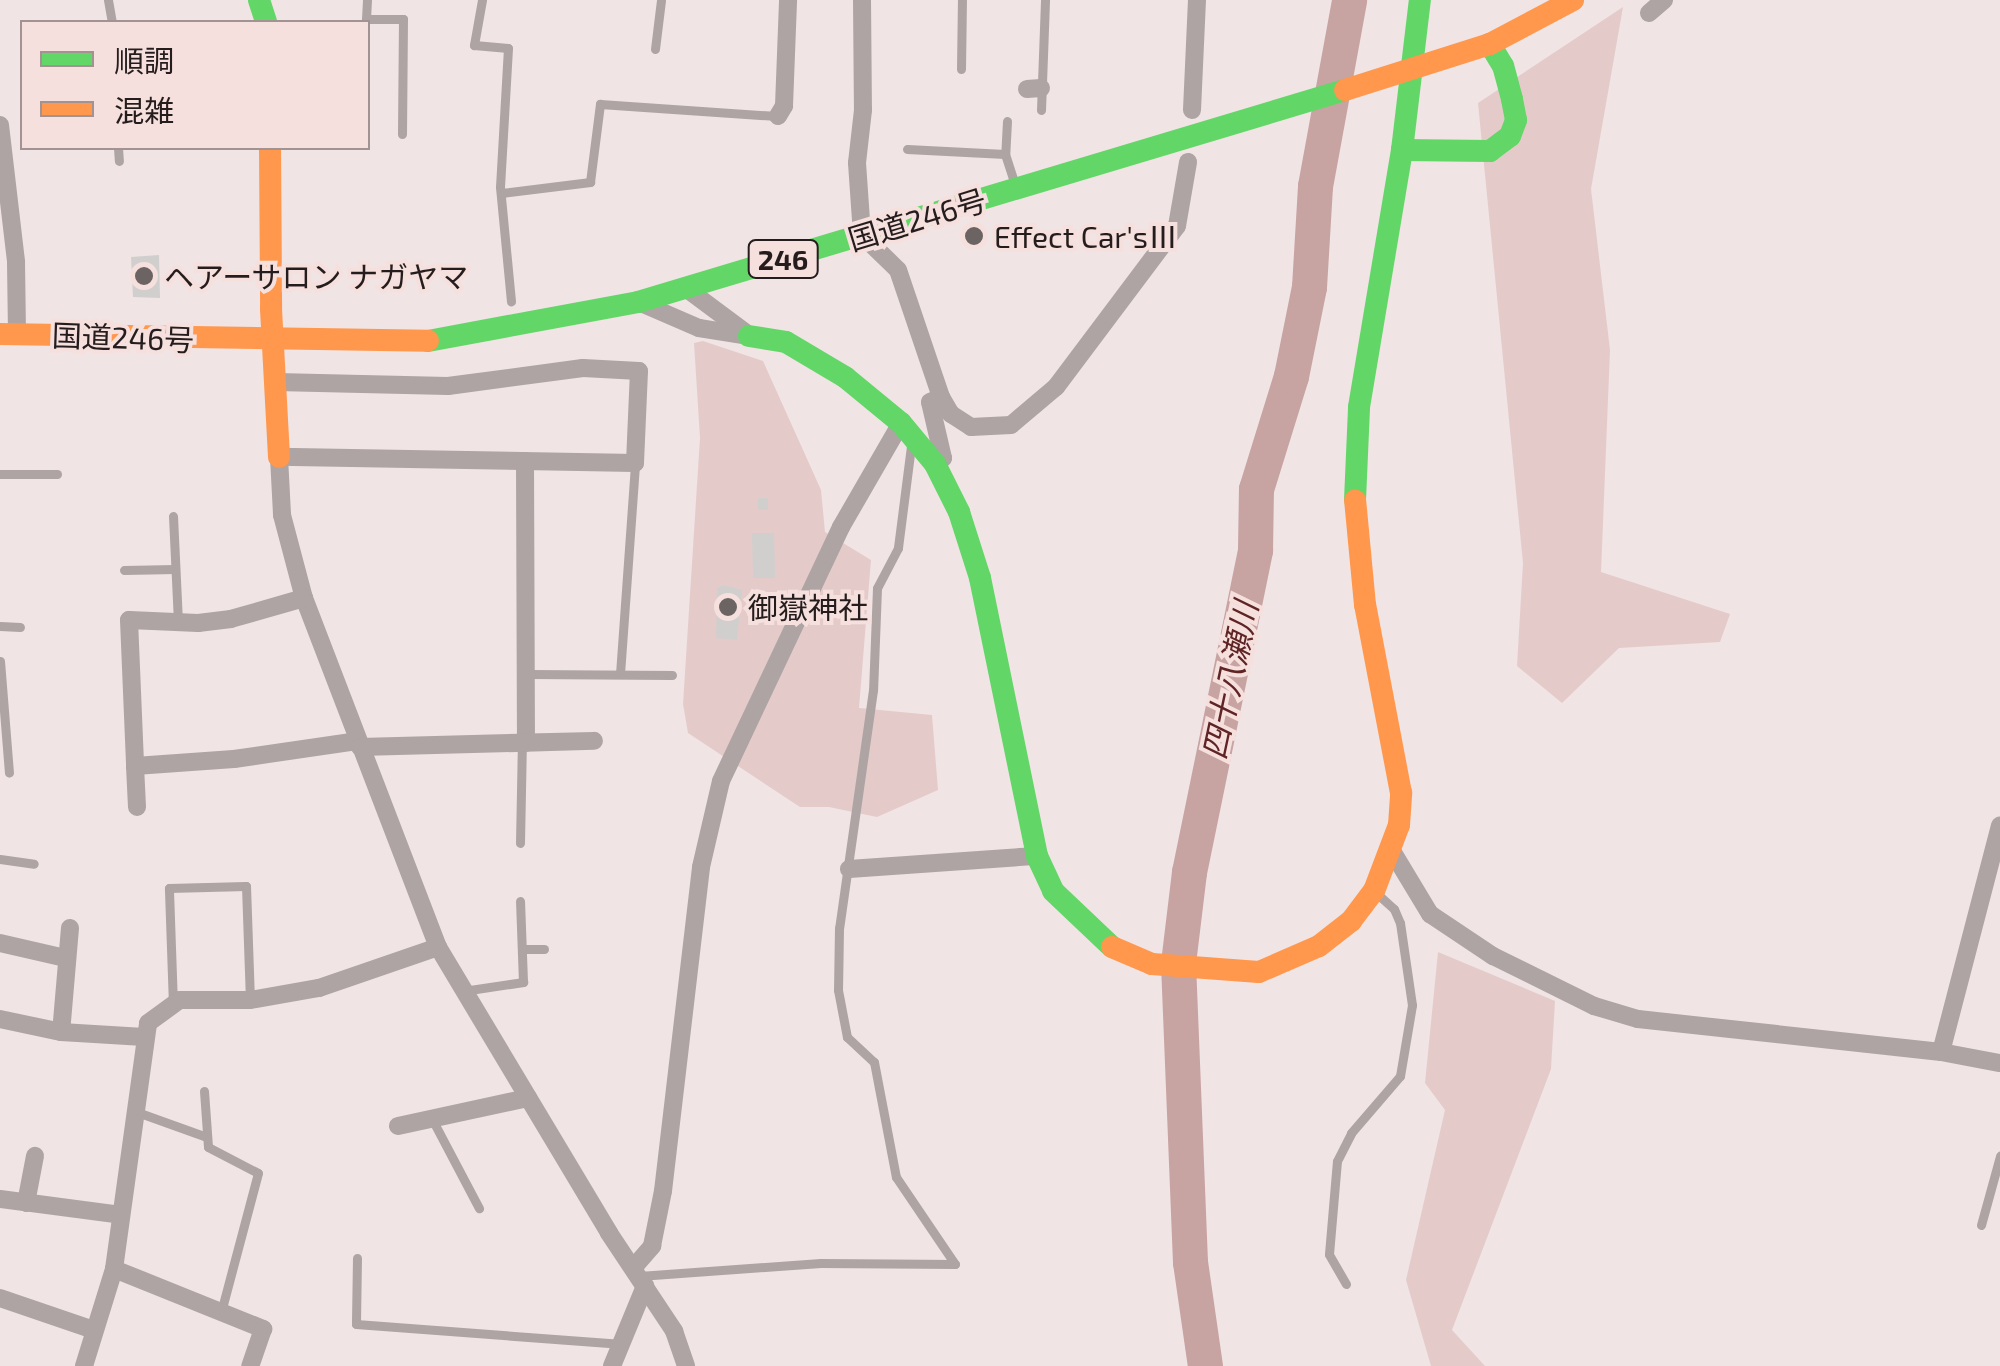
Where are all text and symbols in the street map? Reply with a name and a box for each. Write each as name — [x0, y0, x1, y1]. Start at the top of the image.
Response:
legend — [20, 20, 370, 150]
text: 順調 — [114, 42, 174, 78]
text: 混雑 — [114, 92, 174, 128]
street label: 国道246号 — [844, 181, 990, 257]
place label: Effect Car'sⅢ — [994, 218, 1178, 254]
marker: Effect Car'sⅢ — [963, 225, 985, 247]
road number: 246 — [746, 236, 820, 282]
place label: ヘアーサロン ナガヤマ — [164, 258, 469, 294]
marker: ヘアーサロン ナガヤマ — [133, 265, 155, 287]
street label: 国道246号 — [51, 317, 195, 357]
place label: 御嶽神社 — [748, 589, 868, 625]
marker: 御嶽神社 — [717, 596, 739, 618]
water label: 四十八瀬川 — [1194, 598, 1264, 762]

